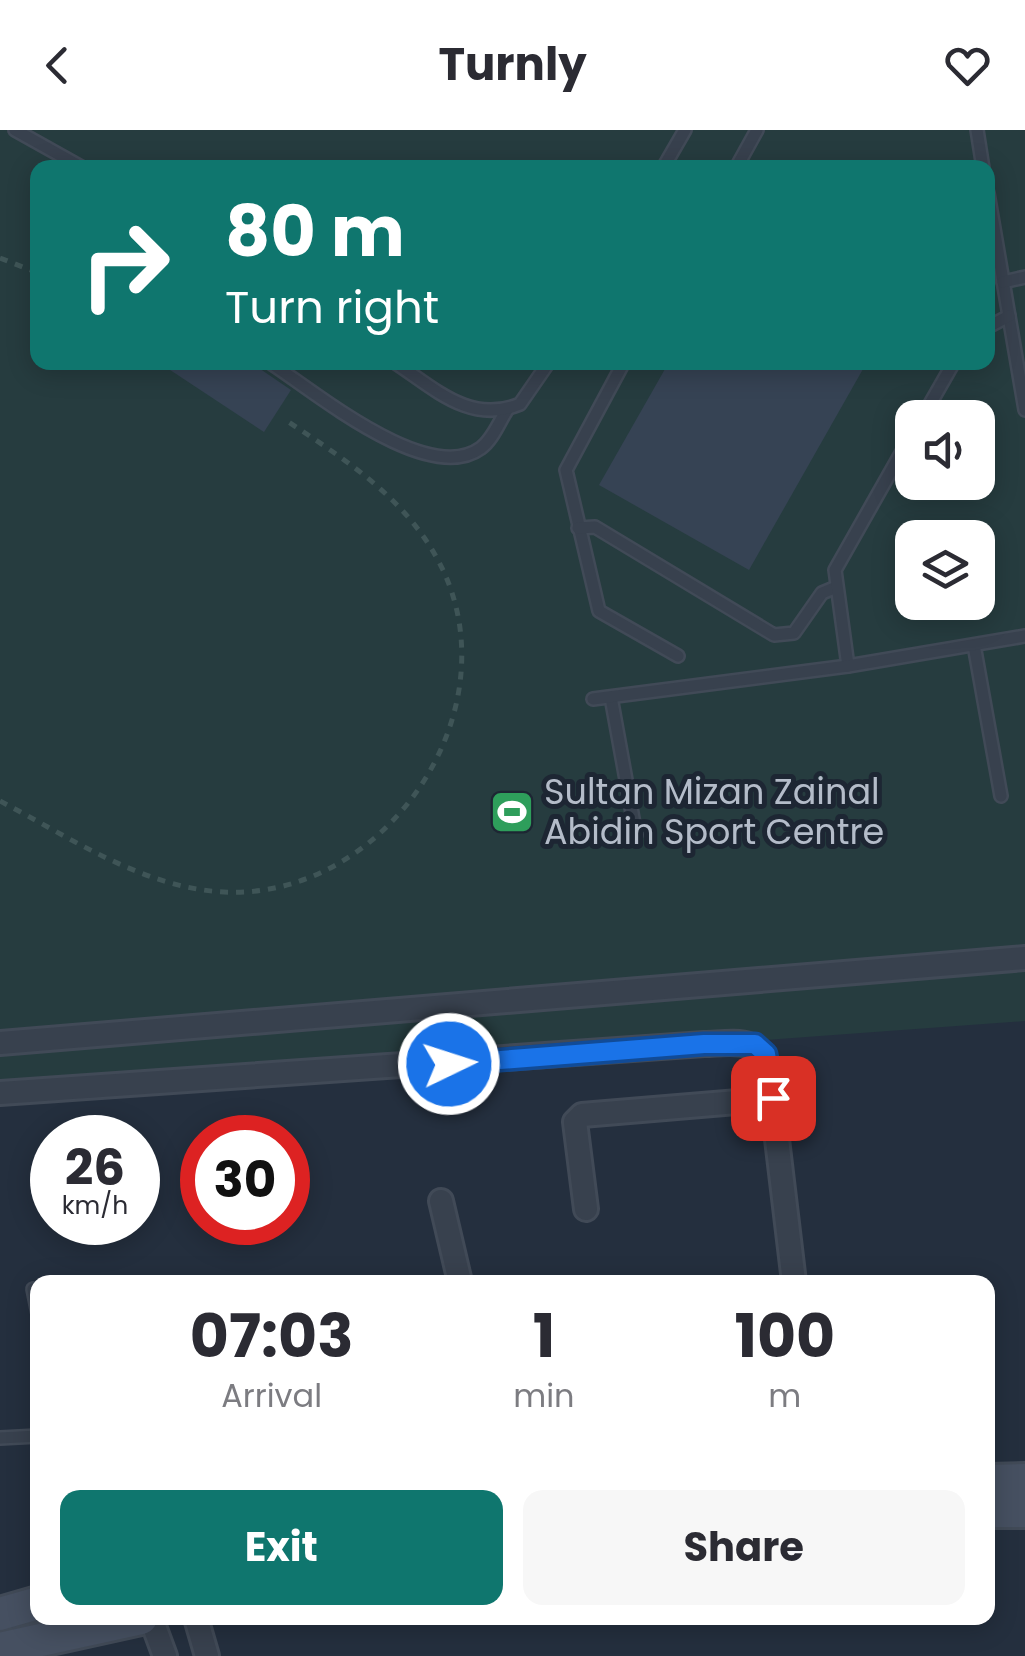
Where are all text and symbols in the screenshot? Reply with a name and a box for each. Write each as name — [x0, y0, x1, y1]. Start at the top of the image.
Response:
text: Turnly — [438, 33, 587, 96]
icon: back — [30, 38, 85, 93]
icon: heart — [940, 38, 995, 93]
text: 80 m — [225, 182, 405, 281]
icon: right — [60, 200, 190, 330]
text: Turn right — [225, 276, 439, 339]
map controls — [895, 400, 995, 620]
button: sound — [895, 400, 995, 500]
button: layers — [895, 520, 995, 620]
place label: Sultan Mizan Zainal Abidin Sport Centre — [544, 767, 884, 856]
sports icon: Sultan Mizan Zainal Abidin Sport Centre — [489, 789, 535, 835]
position arrow — [397, 1012, 501, 1116]
pin — [731, 1056, 816, 1141]
icon: arrive — [746, 1071, 801, 1126]
speed limit sign: 30 — [180, 1115, 310, 1245]
text: 26 — [65, 1132, 125, 1203]
text: km/h — [62, 1188, 128, 1223]
text: 07:03 — [190, 1294, 353, 1378]
text: 1 — [533, 1294, 555, 1378]
text: 100 — [734, 1294, 835, 1378]
text: Arrival — [221, 1373, 322, 1418]
text: min — [513, 1373, 575, 1418]
text: m — [768, 1373, 801, 1418]
button: Exit — [60, 1490, 503, 1605]
button: Share — [523, 1490, 965, 1605]

